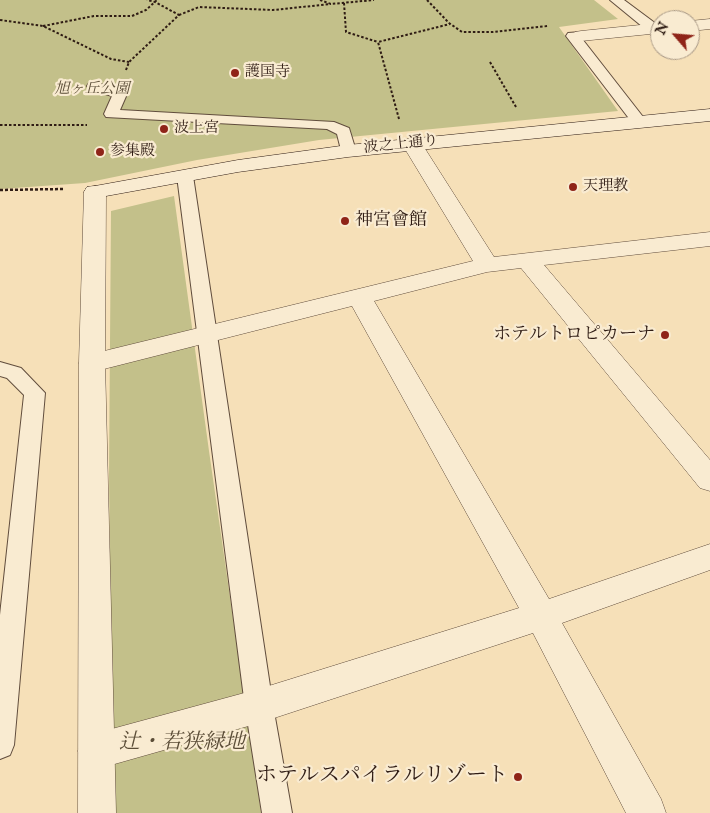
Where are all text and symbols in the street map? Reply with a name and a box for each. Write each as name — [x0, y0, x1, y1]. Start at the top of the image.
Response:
north arrow — [650, 10, 700, 60]
text: N — [652, 19, 673, 38]
place label: 護国寺 — [245, 64, 290, 82]
marker: 護国寺 — [229, 67, 241, 79]
park label: 旭ヶ丘公園 — [55, 81, 129, 99]
place label: 波上宮 — [174, 120, 219, 138]
marker: 波上宮 — [158, 123, 170, 135]
street label: 波之上通り — [363, 132, 439, 158]
place label: 参集殿 — [110, 143, 155, 161]
marker: 参集殿 — [94, 146, 106, 158]
place label: 天理教 — [583, 178, 628, 196]
marker: 天理教 — [567, 181, 579, 193]
place label: 神宮會館 — [355, 210, 427, 232]
marker: 神宮會館 — [339, 215, 351, 227]
place label: ホテルトロピカーナ — [493, 324, 655, 346]
marker: ホテルトロピカーナ — [659, 329, 671, 341]
park label: 辻・若狭緑地 — [119, 731, 245, 757]
place label: ホテルスパイラルリゾート — [256, 764, 508, 790]
marker: ホテルスパイラルリゾート — [512, 771, 524, 783]

